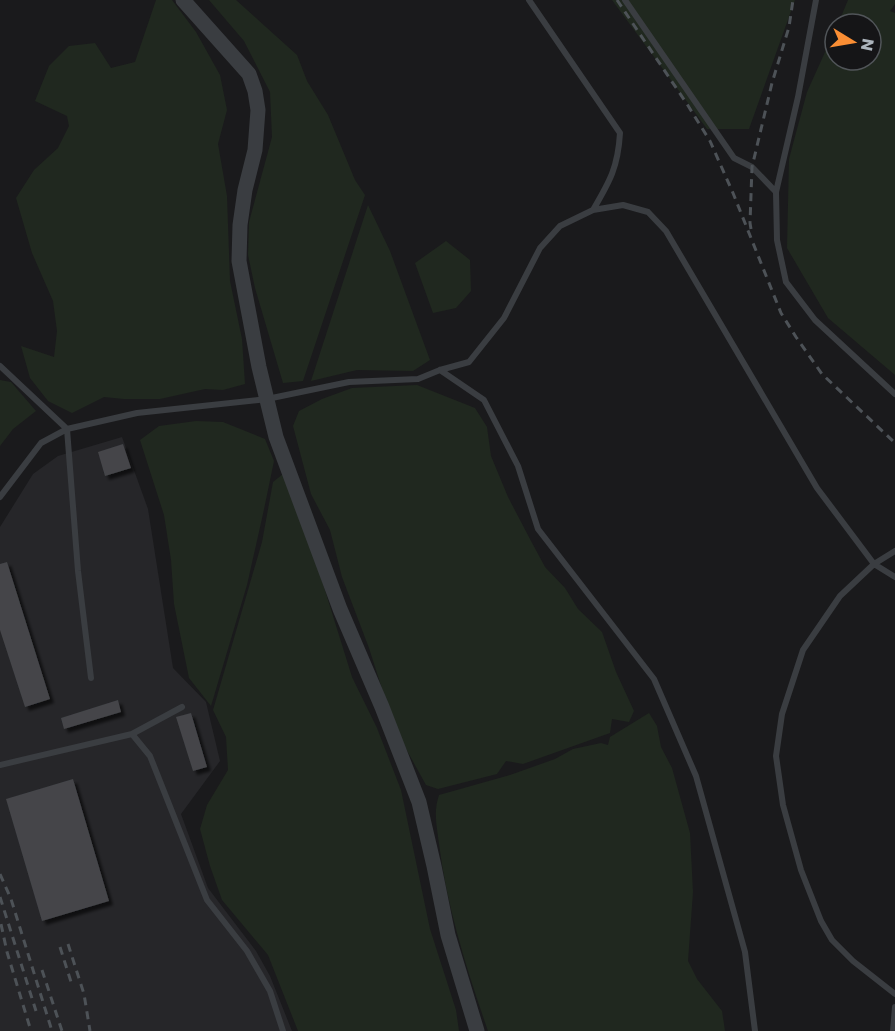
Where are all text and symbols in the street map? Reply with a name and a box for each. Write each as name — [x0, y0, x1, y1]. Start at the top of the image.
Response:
north arrow — [823, 12, 883, 72]
text: N — [855, 37, 880, 53]

